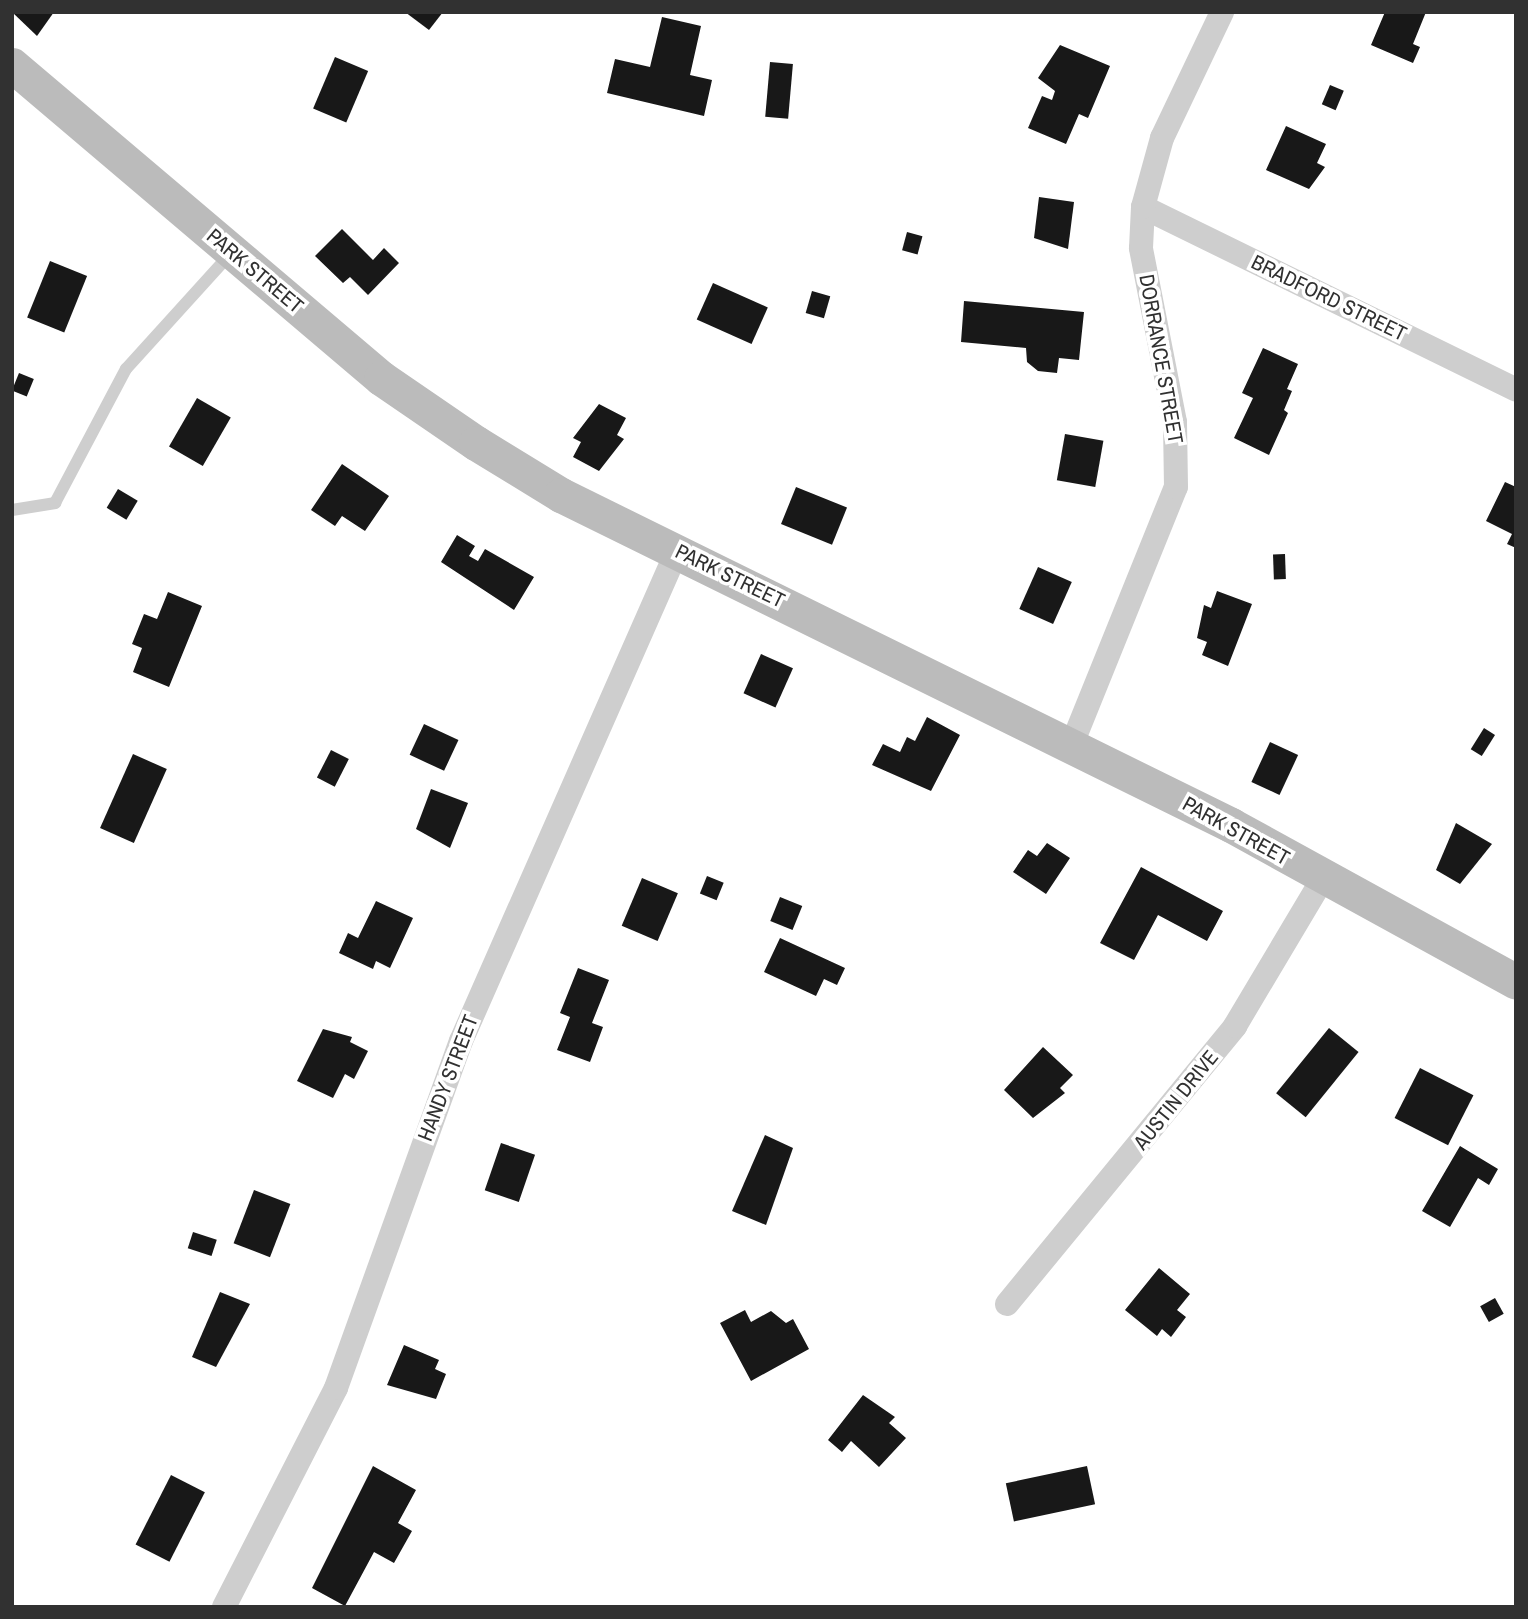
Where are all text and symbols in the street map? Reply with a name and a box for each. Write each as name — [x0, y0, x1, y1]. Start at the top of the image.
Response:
street label: PARK STREET — [202, 223, 308, 319]
street label: BRADFORD STREET — [1247, 250, 1411, 346]
street label: DORRANCE STREET — [1134, 272, 1188, 446]
street label: PARK STREET — [671, 539, 789, 613]
street label: PARK STREET — [1178, 791, 1294, 871]
street label: HANDY STREET — [412, 1011, 484, 1145]
street label: AUSTIN DRIVE — [1128, 1045, 1224, 1155]

